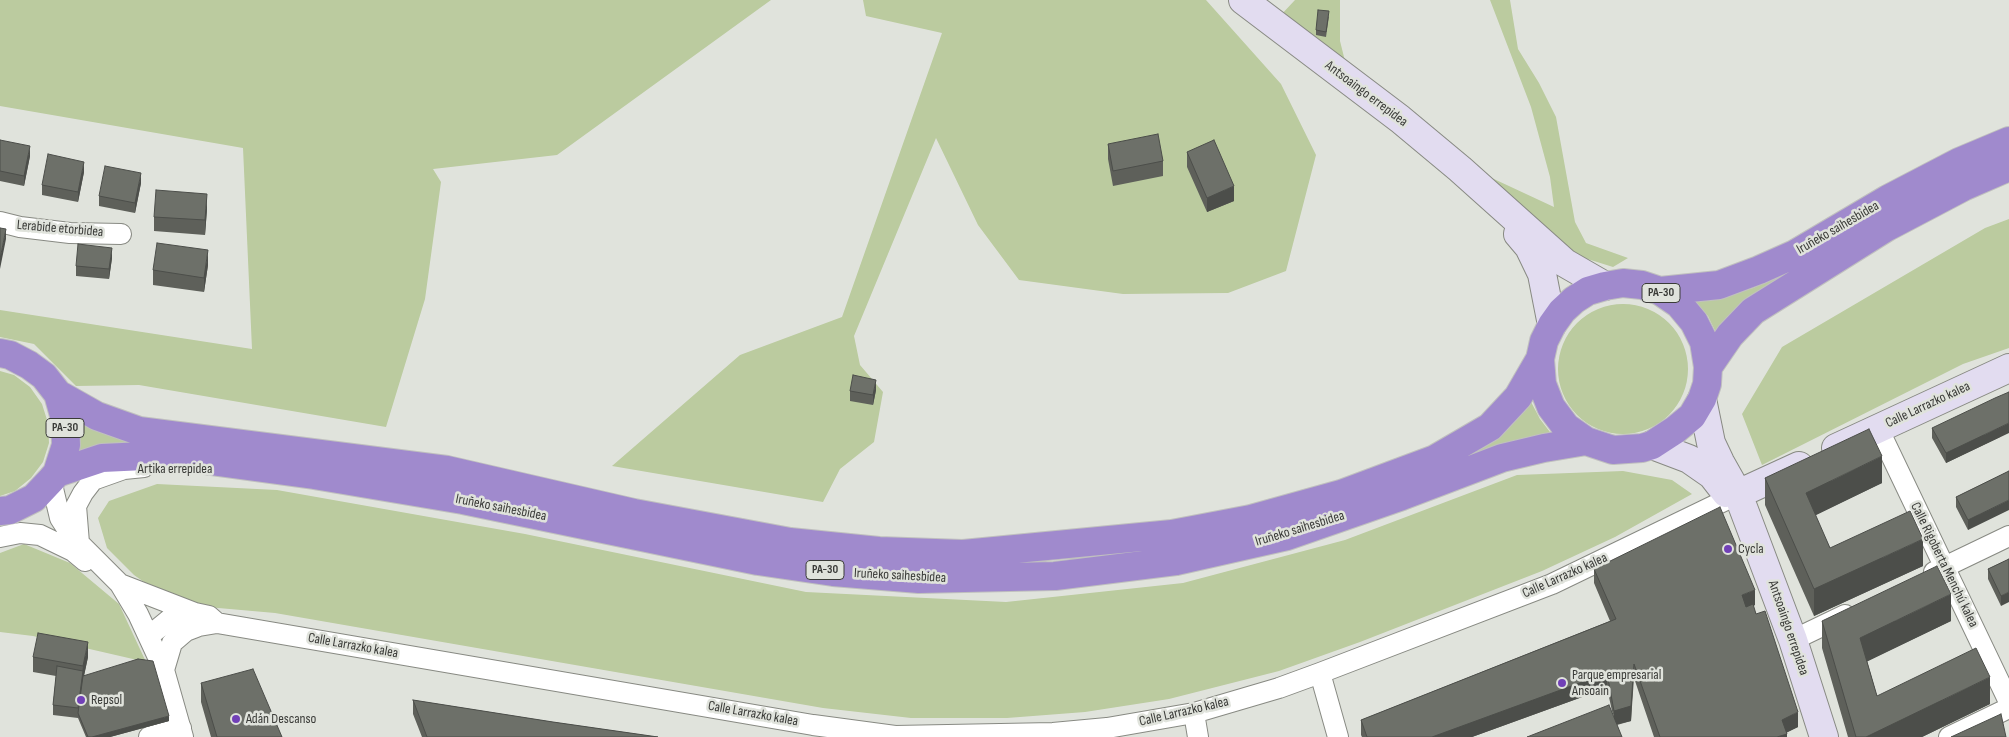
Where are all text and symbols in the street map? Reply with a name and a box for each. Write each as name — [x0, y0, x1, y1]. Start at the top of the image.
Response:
street label: Antsoaingo errepidea — [1321, 57, 1411, 131]
street label: Iruñeko saihesbidea — [1794, 198, 1882, 258]
street label: Lerabide etorbidea — [16, 217, 104, 241]
road number: PA-30 — [1642, 284, 1680, 302]
street label: Calle Larrazko kalea — [1883, 378, 1973, 432]
road number: PA-30 — [46, 418, 84, 438]
street label: Artika errepidea — [138, 461, 212, 477]
street label: Iruñeko saihesbidea — [454, 491, 548, 525]
street label: Calle Rigoberta Menchú kalea — [1906, 500, 1982, 630]
street label: Iruñeko saihesbidea — [1253, 507, 1347, 551]
place label: Cycla — [1738, 541, 1764, 557]
marker: Cycla — [1722, 543, 1734, 555]
street label: Calle Larrazko kalea — [1520, 550, 1610, 602]
road number: PA-30 — [806, 560, 844, 580]
street label: Iruñeko saihesbidea — [853, 565, 947, 587]
street label: Antsoaingo errepidea — [1764, 578, 1812, 678]
street label: Calle Larrazko kalea — [307, 630, 399, 662]
place label: Parque empresarial Ansoain — [1572, 667, 1661, 700]
marker: Parque empresarial Ansoain — [1556, 677, 1568, 689]
place label: Repsol — [91, 692, 122, 708]
marker: Repsol — [75, 694, 87, 706]
street label: Calle Larrazko kalea — [1138, 694, 1230, 730]
street label: Calle Larrazko kalea — [707, 698, 799, 730]
place label: Adán Descanso — [246, 711, 316, 727]
marker: Adán Descanso — [230, 713, 242, 725]

